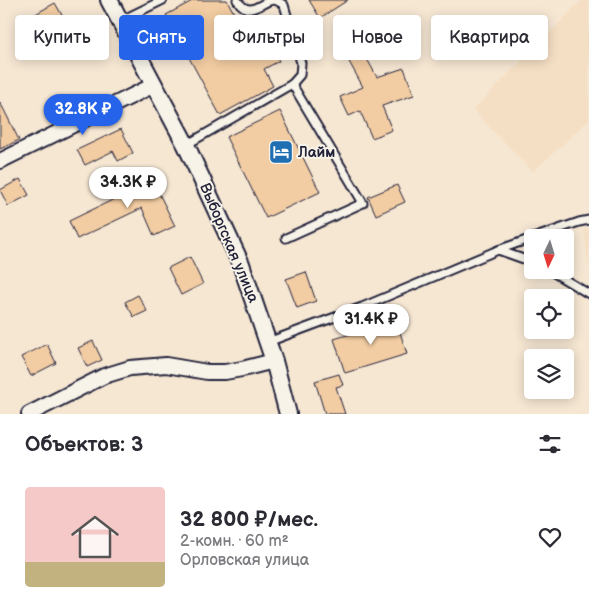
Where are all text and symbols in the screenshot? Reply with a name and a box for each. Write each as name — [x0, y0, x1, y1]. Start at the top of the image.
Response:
chip: Купить — [15, 15, 109, 60]
chip: Снять — [119, 15, 204, 60]
chip: Фильтры — [214, 15, 323, 60]
chip: Новое — [333, 15, 421, 60]
chip: Квартира — [431, 15, 548, 60]
pin: 32.8K ₽ — [37, 94, 129, 136]
text: 32.8K ₽ — [55, 100, 111, 119]
hotel icon: Лайм — [268, 139, 294, 165]
place label: Лайм — [297, 143, 335, 162]
pin: 34.3K ₽ — [82, 166, 174, 209]
text: 34.3K ₽ — [100, 173, 156, 192]
street label: Выборгская улица — [195, 180, 263, 306]
north arrow — [524, 229, 574, 279]
map controls — [524, 229, 574, 399]
button: locate — [524, 289, 574, 339]
pin: 31.4K ₽ — [325, 304, 417, 346]
text: 31.4K ₽ — [344, 310, 398, 329]
button: layers — [524, 349, 574, 399]
icon: filters — [536, 430, 564, 458]
text: Объектов: 3 — [25, 432, 143, 457]
icon: home — [65, 507, 125, 567]
text: 32 800 ₽/мес. — [180, 507, 318, 532]
icon: heart — [536, 523, 564, 551]
text: 2-комн. · 60 m² — [180, 532, 289, 551]
text: Орловская улица — [180, 551, 309, 570]

